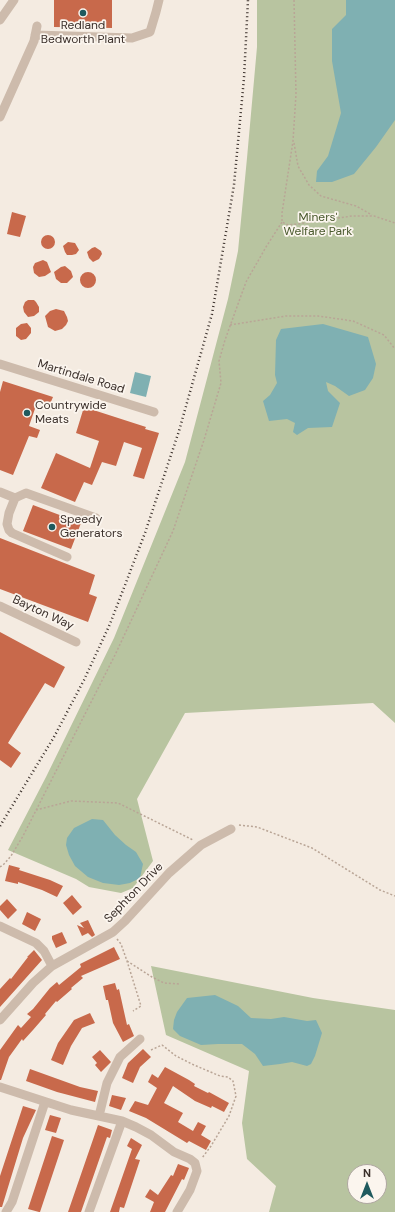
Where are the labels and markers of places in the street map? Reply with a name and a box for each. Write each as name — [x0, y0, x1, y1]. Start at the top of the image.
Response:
marker: Redland Bedworth Plant — [78, 8, 88, 18]
place label: Redland Bedworth Plant — [41, 19, 125, 47]
place label: Countrywide Meats — [35, 399, 107, 427]
marker: Countrywide Meats — [22, 408, 32, 418]
place label: Speedy Generators — [60, 513, 123, 541]
marker: Speedy Generators — [47, 522, 57, 532]

